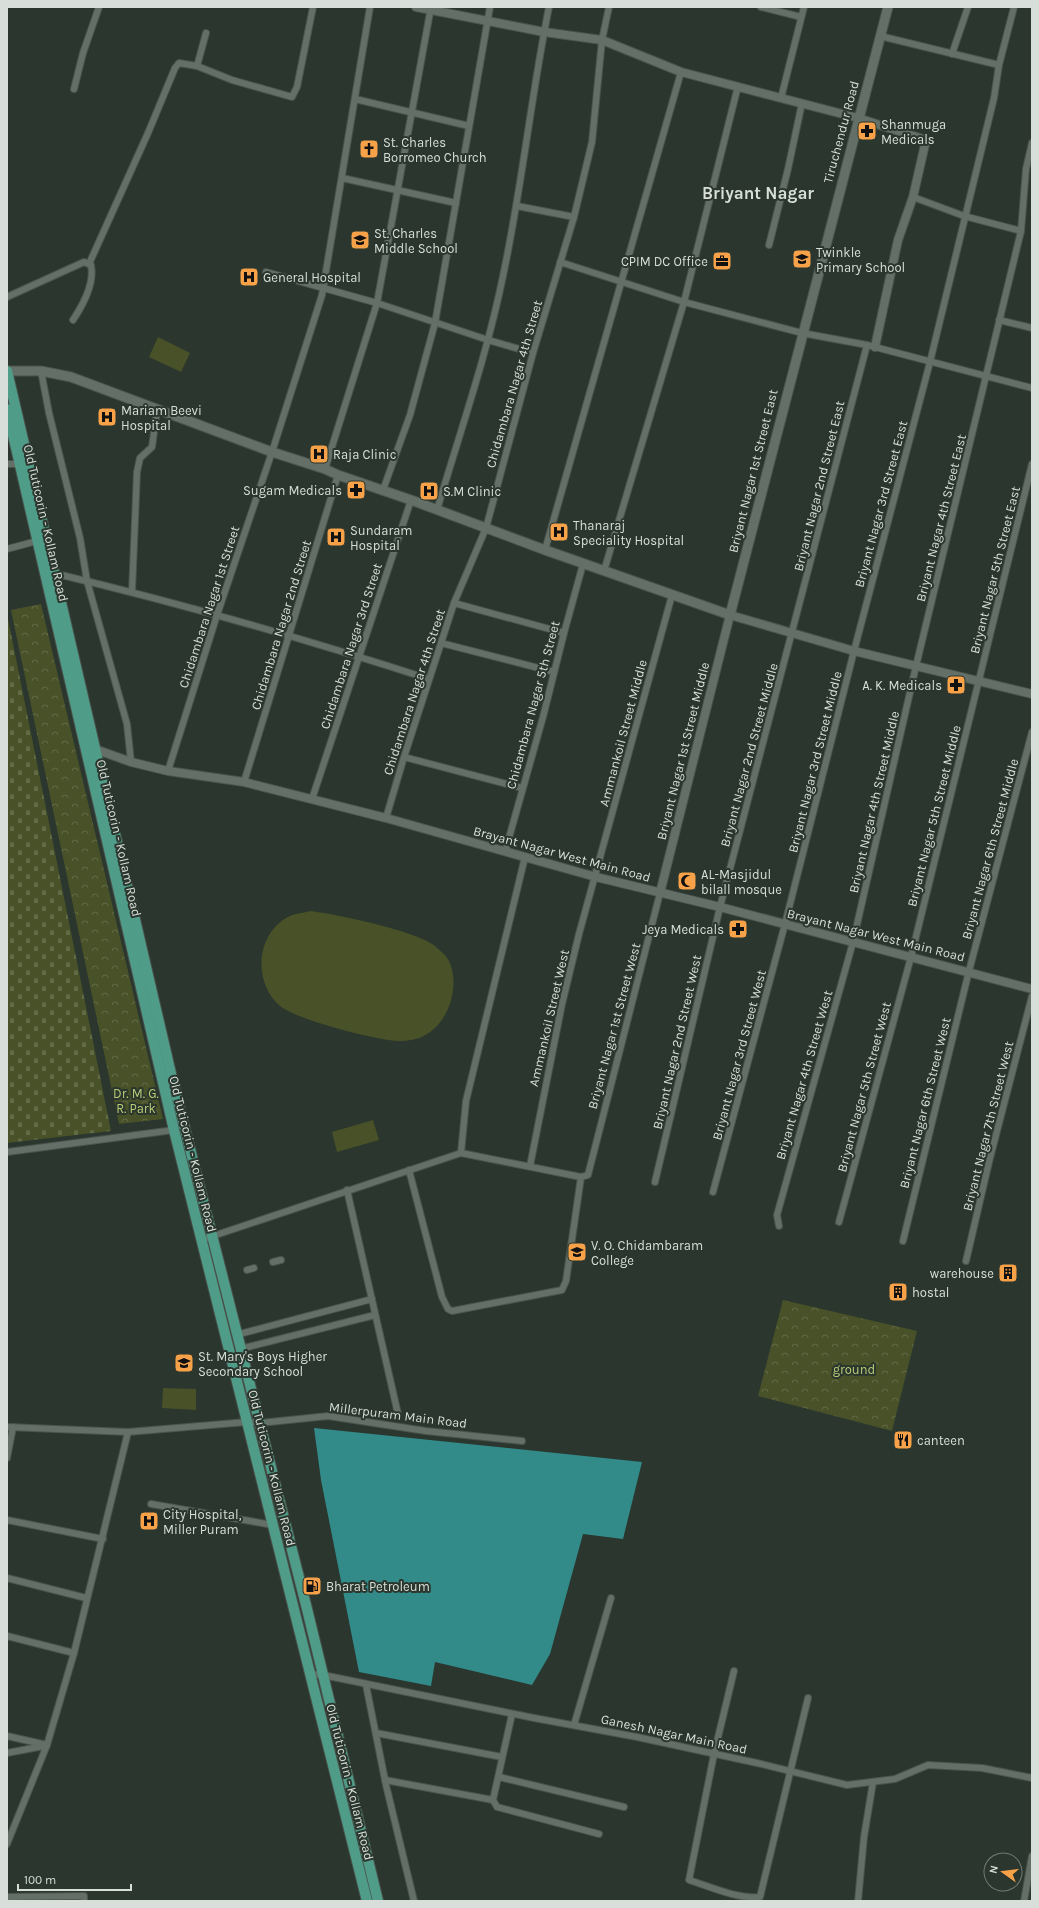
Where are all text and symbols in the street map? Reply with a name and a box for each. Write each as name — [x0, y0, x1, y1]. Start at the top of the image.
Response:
street label: Tiruchendur Road — [820, 79, 862, 185]
place label: Shanmuga Medicals — [881, 117, 946, 147]
pharmacy icon: Shanmuga Medicals — [856, 120, 878, 142]
place label: St. Charles Borromeo Church — [383, 135, 487, 165]
church icon: St. Charles Borromeo Church — [358, 138, 380, 160]
district label: Briyant Nagar — [702, 183, 814, 203]
place label: St. Charles Middle School — [374, 226, 458, 256]
school or university icon: St. Charles Middle School — [349, 229, 371, 251]
place label: Twinkle Primary School — [816, 245, 905, 275]
school or university icon: Twinkle Primary School — [791, 248, 813, 270]
office icon: CPIM DC Office — [711, 250, 733, 272]
place label: CPIM DC Office — [621, 254, 708, 269]
hospital icon: General Hospital — [238, 266, 260, 288]
place label: General Hospital — [263, 270, 361, 285]
street label: Chidambara Nagar 4th Street — [483, 298, 545, 470]
street label: Briyant Nagar 1st Street East — [725, 388, 781, 554]
street label: Briyant Nagar 2nd Street East — [791, 399, 847, 573]
place label: Mariam Beevi Hospital — [121, 403, 202, 433]
hospital icon: Mariam Beevi Hospital — [96, 406, 118, 428]
street label: Briyant Nagar 3rd Street East — [851, 419, 911, 589]
street label: Briyant Nagar 4th Street East — [913, 433, 969, 603]
street label: Old Tuticorin - Kollam Road — [21, 443, 71, 603]
hospital icon: Raja Clinic — [308, 443, 330, 465]
place label: Raja Clinic — [333, 447, 396, 462]
pharmacy icon: Sugam Medicals — [345, 479, 367, 501]
hospital icon: S.M Clinic — [418, 480, 440, 502]
place label: Sugam Medicals — [243, 483, 342, 498]
place label: S.M Clinic — [443, 484, 501, 499]
street label: Briyant Nagar 5th Street East — [967, 485, 1023, 655]
place label: Thanaraj Speciality Hospital — [573, 518, 684, 548]
hospital icon: Thanaraj Speciality Hospital — [548, 521, 570, 543]
place label: Sundaram Hospital — [350, 523, 412, 553]
street label: Chidambara Nagar 1st Street — [176, 524, 242, 690]
hospital icon: Sundaram Hospital — [325, 526, 347, 548]
street label: Chidambara Nagar 2nd Street — [248, 538, 314, 712]
street label: Chidambara Nagar 3rd Street — [317, 561, 385, 731]
street label: Chidambara Nagar 4th Street — [380, 607, 448, 777]
street label: Chidambara Nagar 5th Street — [503, 619, 563, 791]
street label: Ammankoil Street Middle — [596, 658, 650, 808]
street label: Briyant Nagar 1st Street Middle — [654, 660, 712, 841]
street label: Briyant Nagar 2nd Street Middle — [717, 661, 781, 848]
street label: Briyant Nagar 3rd Street Middle — [785, 669, 845, 854]
pharmacy icon: A. K. Medicals — [945, 674, 967, 696]
place label: A. K. Medicals — [862, 678, 942, 693]
street label: Briyant Nagar 4th Street Middle — [846, 709, 902, 895]
street label: Briyant Nagar 5th Street Middle — [904, 723, 964, 908]
street label: Briyant Nagar 6th Street Middle — [959, 757, 1021, 941]
street label: Old Tuticorin - Kollam Road — [94, 758, 144, 918]
street label: Brayant Nagar West Main Road — [472, 823, 652, 885]
place label: AL-Masjidul bilall mosque — [701, 867, 782, 898]
mosque icon: AL-Masjidul bilall mosque — [676, 870, 698, 892]
street label: Brayant Nagar West Main Road — [785, 906, 967, 964]
pharmacy icon: Jeya Medicals — [727, 918, 749, 940]
place label: Jeya Medicals — [642, 922, 724, 937]
street label: Briyant Nagar 1st Street West — [585, 941, 643, 1111]
street label: Ammankoil Street West — [526, 948, 572, 1088]
street label: Briyant Nagar 2nd Street West — [650, 953, 704, 1131]
street label: Briyant Nagar 3rd Street West — [709, 968, 769, 1142]
street label: Briyant Nagar 4th Street West — [773, 988, 835, 1161]
street label: Briyant Nagar 5th Street West — [834, 1000, 894, 1174]
street label: Briyant Nagar 6th Street West — [896, 1016, 954, 1190]
street label: Briyant Nagar 7th Street West — [960, 1040, 1016, 1212]
street label: Old Tuticorin - Kollam Road — [166, 1074, 220, 1234]
park label: Dr. M. G. R. Park — [113, 1086, 159, 1116]
place label: V. O. Chidambaram College — [591, 1238, 703, 1268]
school or university icon: V. O. Chidambaram College — [566, 1241, 588, 1263]
building icon: warehouse — [997, 1262, 1019, 1284]
place label: warehouse — [930, 1266, 994, 1281]
building icon: hostal — [887, 1281, 909, 1303]
place label: hostal — [912, 1285, 949, 1300]
place label: St. Mary's Boys Higher Secondary School — [198, 1349, 327, 1379]
school or university icon: St. Mary's Boys Higher Secondary School — [173, 1352, 195, 1374]
park label: ground — [833, 1362, 875, 1377]
street label: Old Tuticorin - Kollam Road — [245, 1388, 299, 1548]
street label: Millerpuram Main Road — [328, 1399, 468, 1431]
restaurant icon: canteen — [892, 1429, 914, 1451]
place label: canteen — [917, 1433, 965, 1448]
place label: City Hospital, Miller Puram — [163, 1507, 242, 1537]
hospital icon: City Hospital, Miller Puram — [138, 1510, 160, 1532]
fuel station icon: Bharat Petroleum — [301, 1575, 323, 1597]
place label: Bharat Petroleum — [326, 1579, 430, 1594]
street label: Old Tuticorin - Kollam Road — [323, 1702, 377, 1862]
street label: Ganesh Nagar Main Road — [600, 1711, 748, 1757]
north arrow — [983, 1852, 1023, 1892]
text: N — [987, 1864, 1001, 1875]
scale bar — [18, 1866, 131, 1892]
text: 100 m — [24, 1873, 56, 1887]

